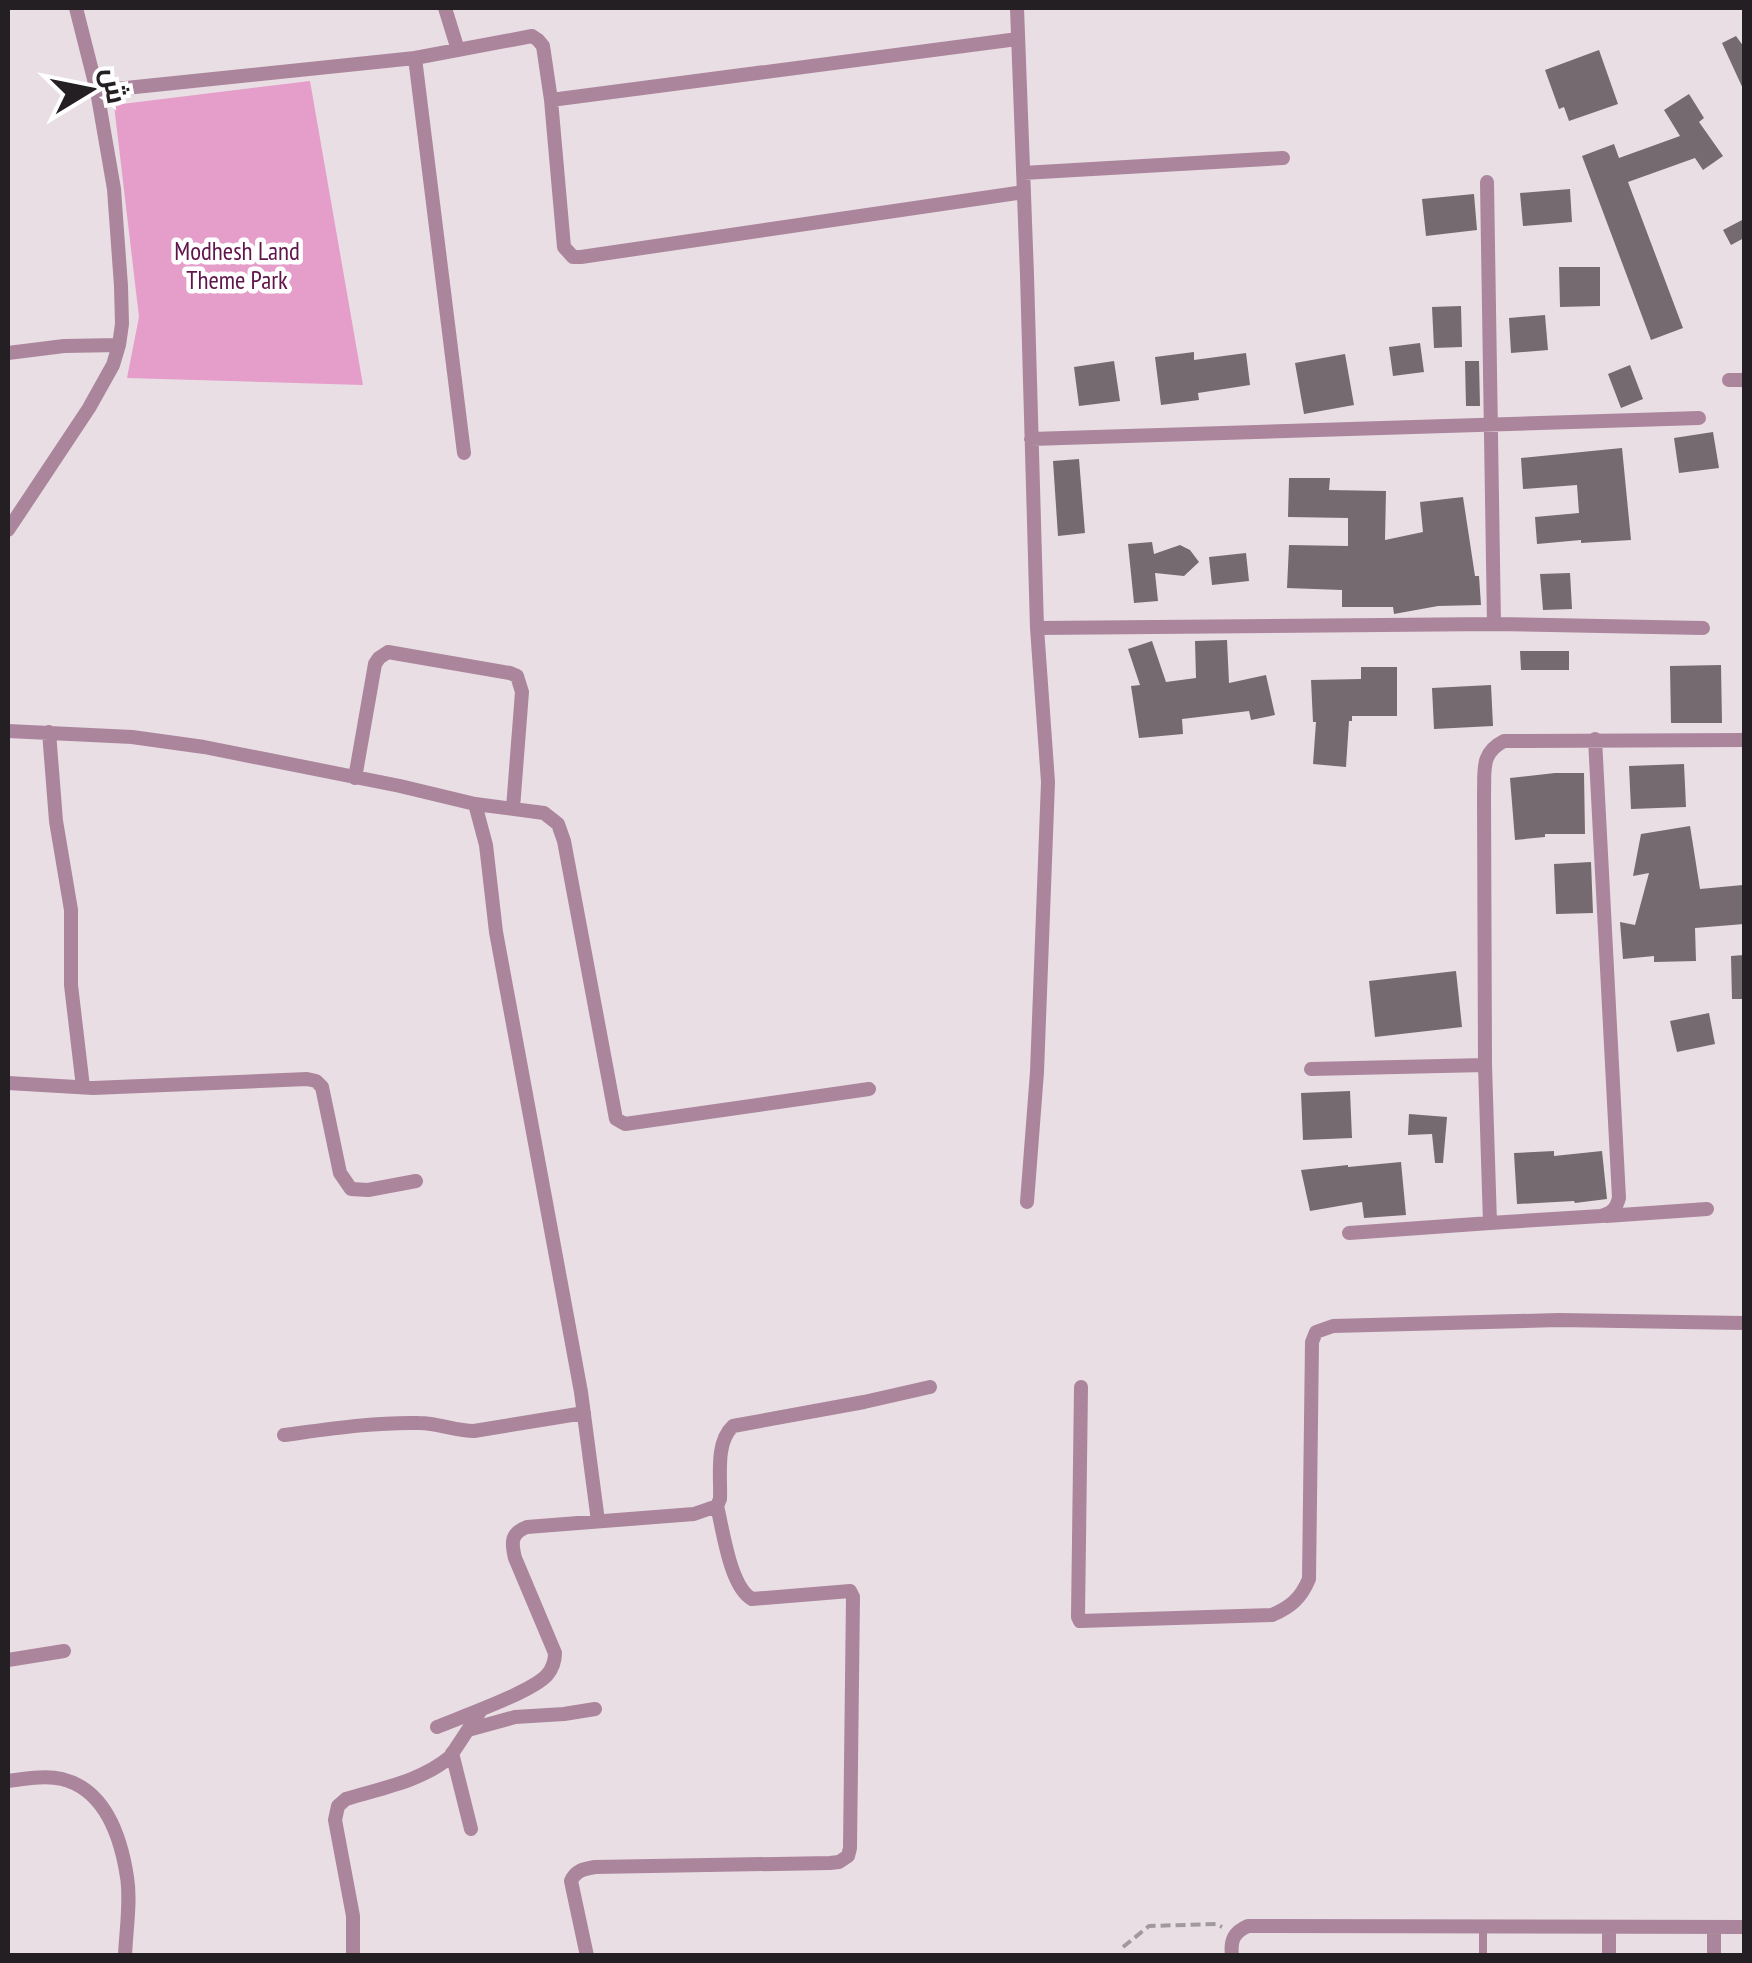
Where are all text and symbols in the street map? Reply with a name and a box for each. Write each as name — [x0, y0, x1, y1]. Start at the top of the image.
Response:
north arrow — [40, 40, 140, 140]
text: ش — [94, 65, 136, 106]
park label: Modhesh Land Theme Park — [174, 235, 300, 296]

